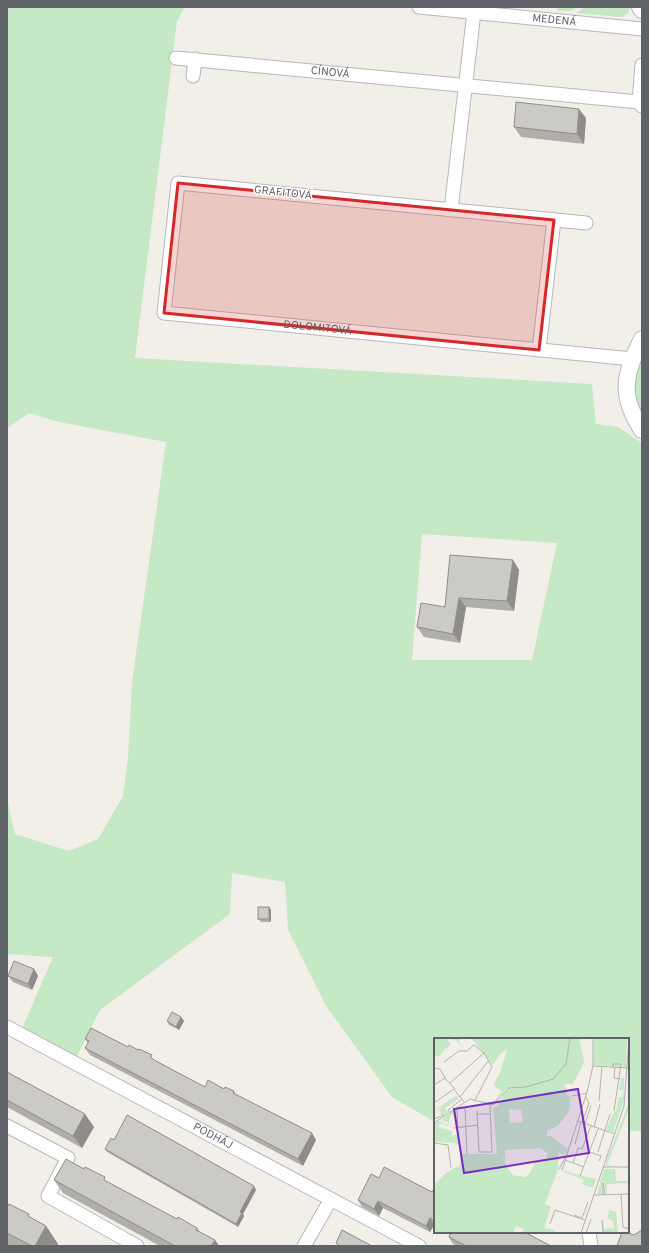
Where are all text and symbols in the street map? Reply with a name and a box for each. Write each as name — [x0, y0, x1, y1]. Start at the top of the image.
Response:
street label: MEDENÁ — [532, 11, 577, 29]
street label: CÍNOVÁ — [310, 64, 350, 81]
street label: GRAFITOVÁ — [253, 182, 313, 203]
street label: DOLOMITOVÁ — [283, 318, 352, 338]
inset map — [434, 1038, 629, 1233]
street label: PODHÁJ — [190, 1120, 235, 1153]

